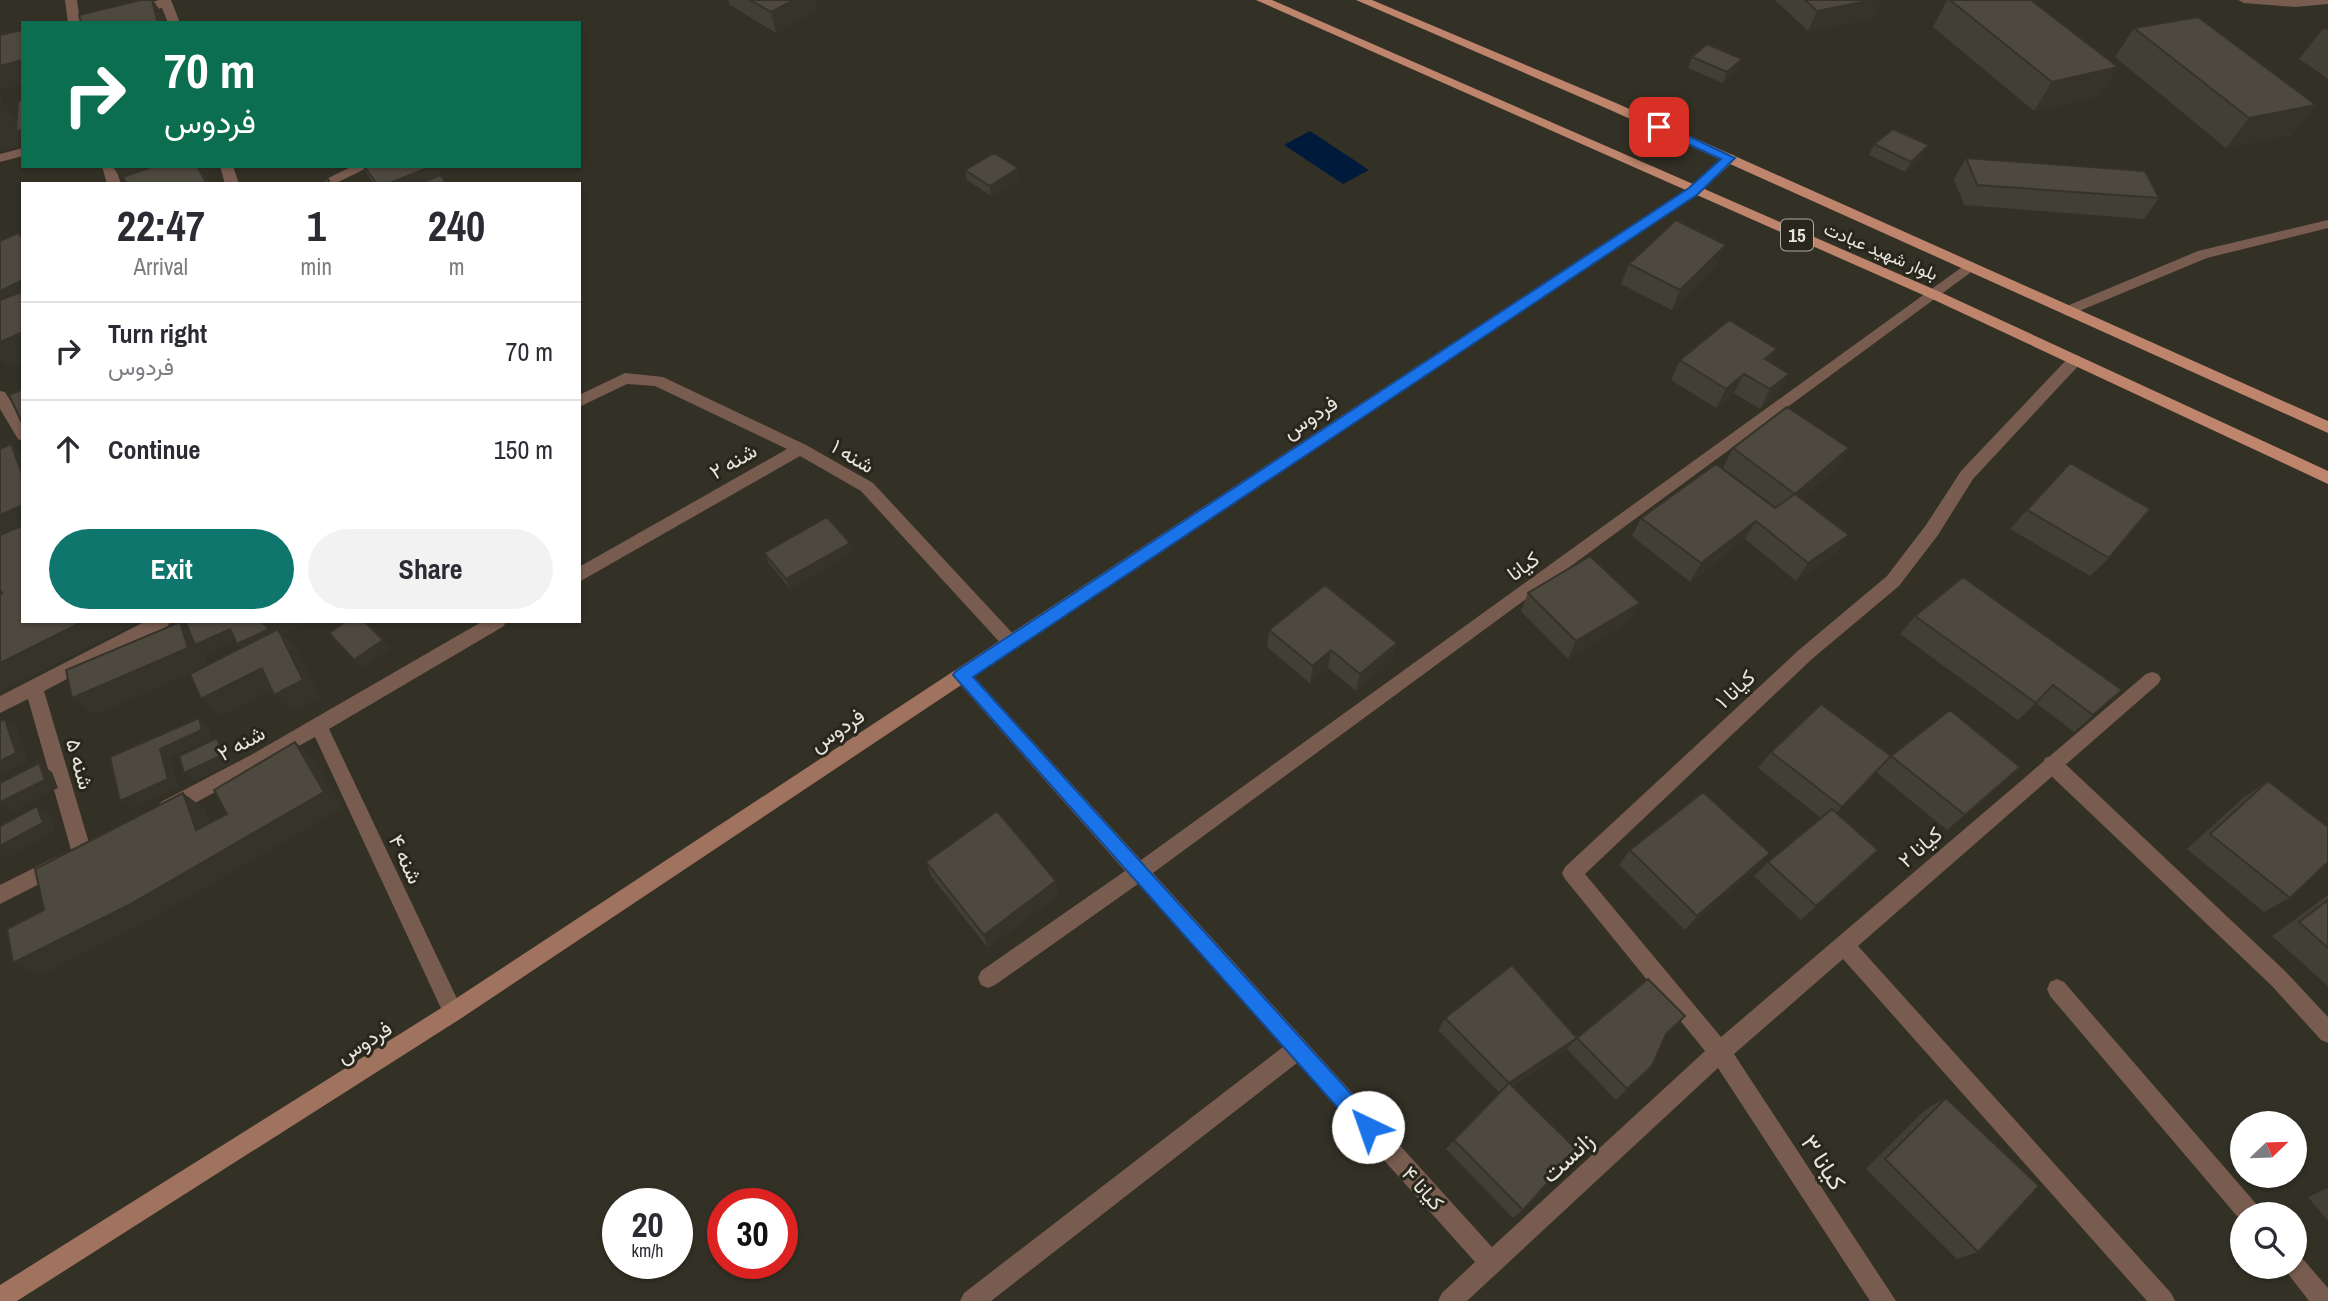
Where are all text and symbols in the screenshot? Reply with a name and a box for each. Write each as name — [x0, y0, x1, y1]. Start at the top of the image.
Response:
text: 70 m — [164, 37, 256, 103]
icon: right — [49, 49, 140, 140]
pin — [1629, 97, 1689, 157]
text: فردوس — [164, 100, 256, 143]
icon: arrive — [1640, 108, 1678, 146]
text: 22:47 — [117, 198, 205, 254]
text: 1 — [307, 198, 326, 254]
text: 240 — [428, 198, 485, 254]
street label: بلوار شهید عبادت — [1820, 216, 1942, 286]
road number: 15 — [1781, 219, 1813, 250]
text: Arrival — [134, 251, 188, 282]
text: min — [301, 251, 332, 282]
text: m — [449, 251, 464, 282]
text: Turn right — [108, 316, 207, 351]
icon: right — [49, 332, 87, 370]
text: 70 m — [506, 334, 553, 369]
text: فردوس — [108, 351, 174, 382]
street label: فردوس — [1277, 388, 1343, 446]
icon: ahead — [49, 430, 87, 468]
text: Continue — [108, 432, 200, 467]
text: 150 m — [494, 432, 553, 467]
street label: شنه ۱ — [826, 432, 880, 480]
street label: شنه ۲ — [704, 436, 762, 486]
button: Exit — [49, 529, 294, 609]
button: Share — [308, 529, 553, 609]
street label: کیانا — [1501, 544, 1545, 588]
street label: کیانا ۱ — [1709, 663, 1761, 715]
street label: فردوس — [804, 701, 870, 759]
street label: شنه ۲ — [212, 718, 270, 768]
street label: شنه ۵ — [59, 735, 101, 793]
street label: کیانا ۲ — [1892, 820, 1948, 874]
street label: شنه ۴ — [382, 830, 430, 888]
street label: فردوس — [331, 1014, 397, 1070]
position arrow — [1331, 1090, 1405, 1164]
north arrow — [2230, 1111, 2306, 1188]
map controls — [2230, 1111, 2307, 1279]
street label: زانست — [1534, 1124, 1600, 1190]
street label: کیانا ۳ — [1794, 1128, 1854, 1196]
street label: کیانا ۴ — [1395, 1159, 1451, 1217]
speed limit sign: 30 — [707, 1188, 798, 1279]
text: 20 — [632, 1201, 663, 1248]
button: search — [2230, 1202, 2307, 1279]
text: km/h — [632, 1238, 664, 1263]

